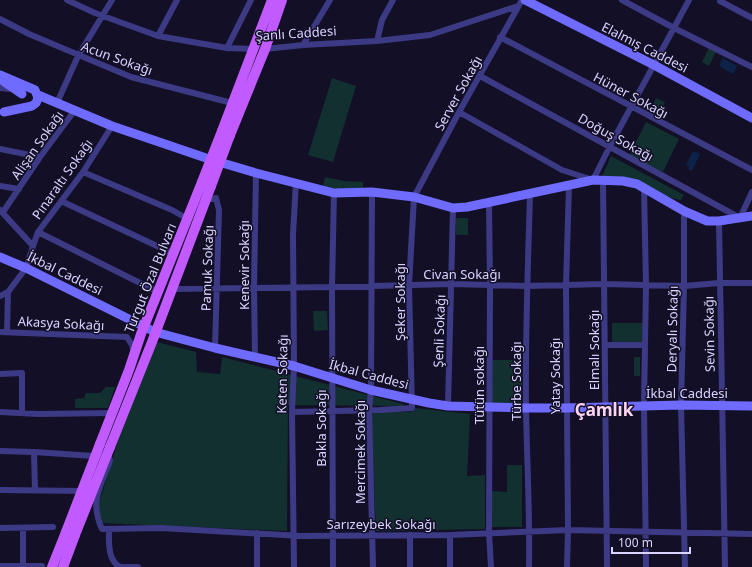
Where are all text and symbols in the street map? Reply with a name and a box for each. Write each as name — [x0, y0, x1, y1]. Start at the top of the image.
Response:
street label: Elalmış Caddesi — [599, 17, 691, 77]
street label: Şanlı Caddesi — [255, 21, 337, 45]
street label: Acun Sokağı — [79, 37, 155, 79]
street label: Server Sokağı — [430, 52, 486, 134]
street label: Hüner Sokağı — [590, 68, 672, 122]
street label: Alişan Sokağı — [7, 107, 67, 183]
street label: Doğuş Sokağı — [575, 109, 657, 165]
street label: Pınaraltı Sokağı — [28, 135, 96, 223]
street label: Kenevir Sokağı — [235, 220, 253, 310]
street label: Turgut Özal Bulvarı — [120, 221, 180, 335]
street label: Pamuk Sokağı — [197, 225, 217, 311]
street label: İkbal Caddesi — [24, 247, 106, 299]
street label: Şeker Sokağı — [391, 263, 409, 341]
street label: Civan Sokağı — [423, 265, 501, 283]
street label: Deryalı Sokağı — [662, 285, 682, 373]
street label: Şenli Sokağı — [429, 294, 449, 368]
street label: Sevin Sokağı — [699, 296, 719, 372]
street label: Elmalı Sokağı — [585, 310, 603, 390]
street label: Akasya Sokağı — [17, 312, 105, 334]
street label: Keten Sokağı — [272, 334, 292, 414]
street label: Yatay Sokağı — [546, 338, 564, 414]
street label: Türbe Sokağı — [507, 341, 525, 421]
street label: Tütün sokağı — [470, 346, 488, 424]
street label: İkbal Caddesi — [327, 355, 411, 393]
street label: İkbal Caddesi — [646, 384, 728, 402]
street label: Bakla Sokağı — [312, 389, 330, 467]
district label: Çamlık — [575, 398, 634, 421]
street label: Mercimek Sokağı — [351, 400, 369, 504]
street label: Sarızeybek Sokağı — [326, 515, 436, 533]
scale bar — [612, 529, 690, 555]
text: 100 m — [618, 534, 653, 551]

